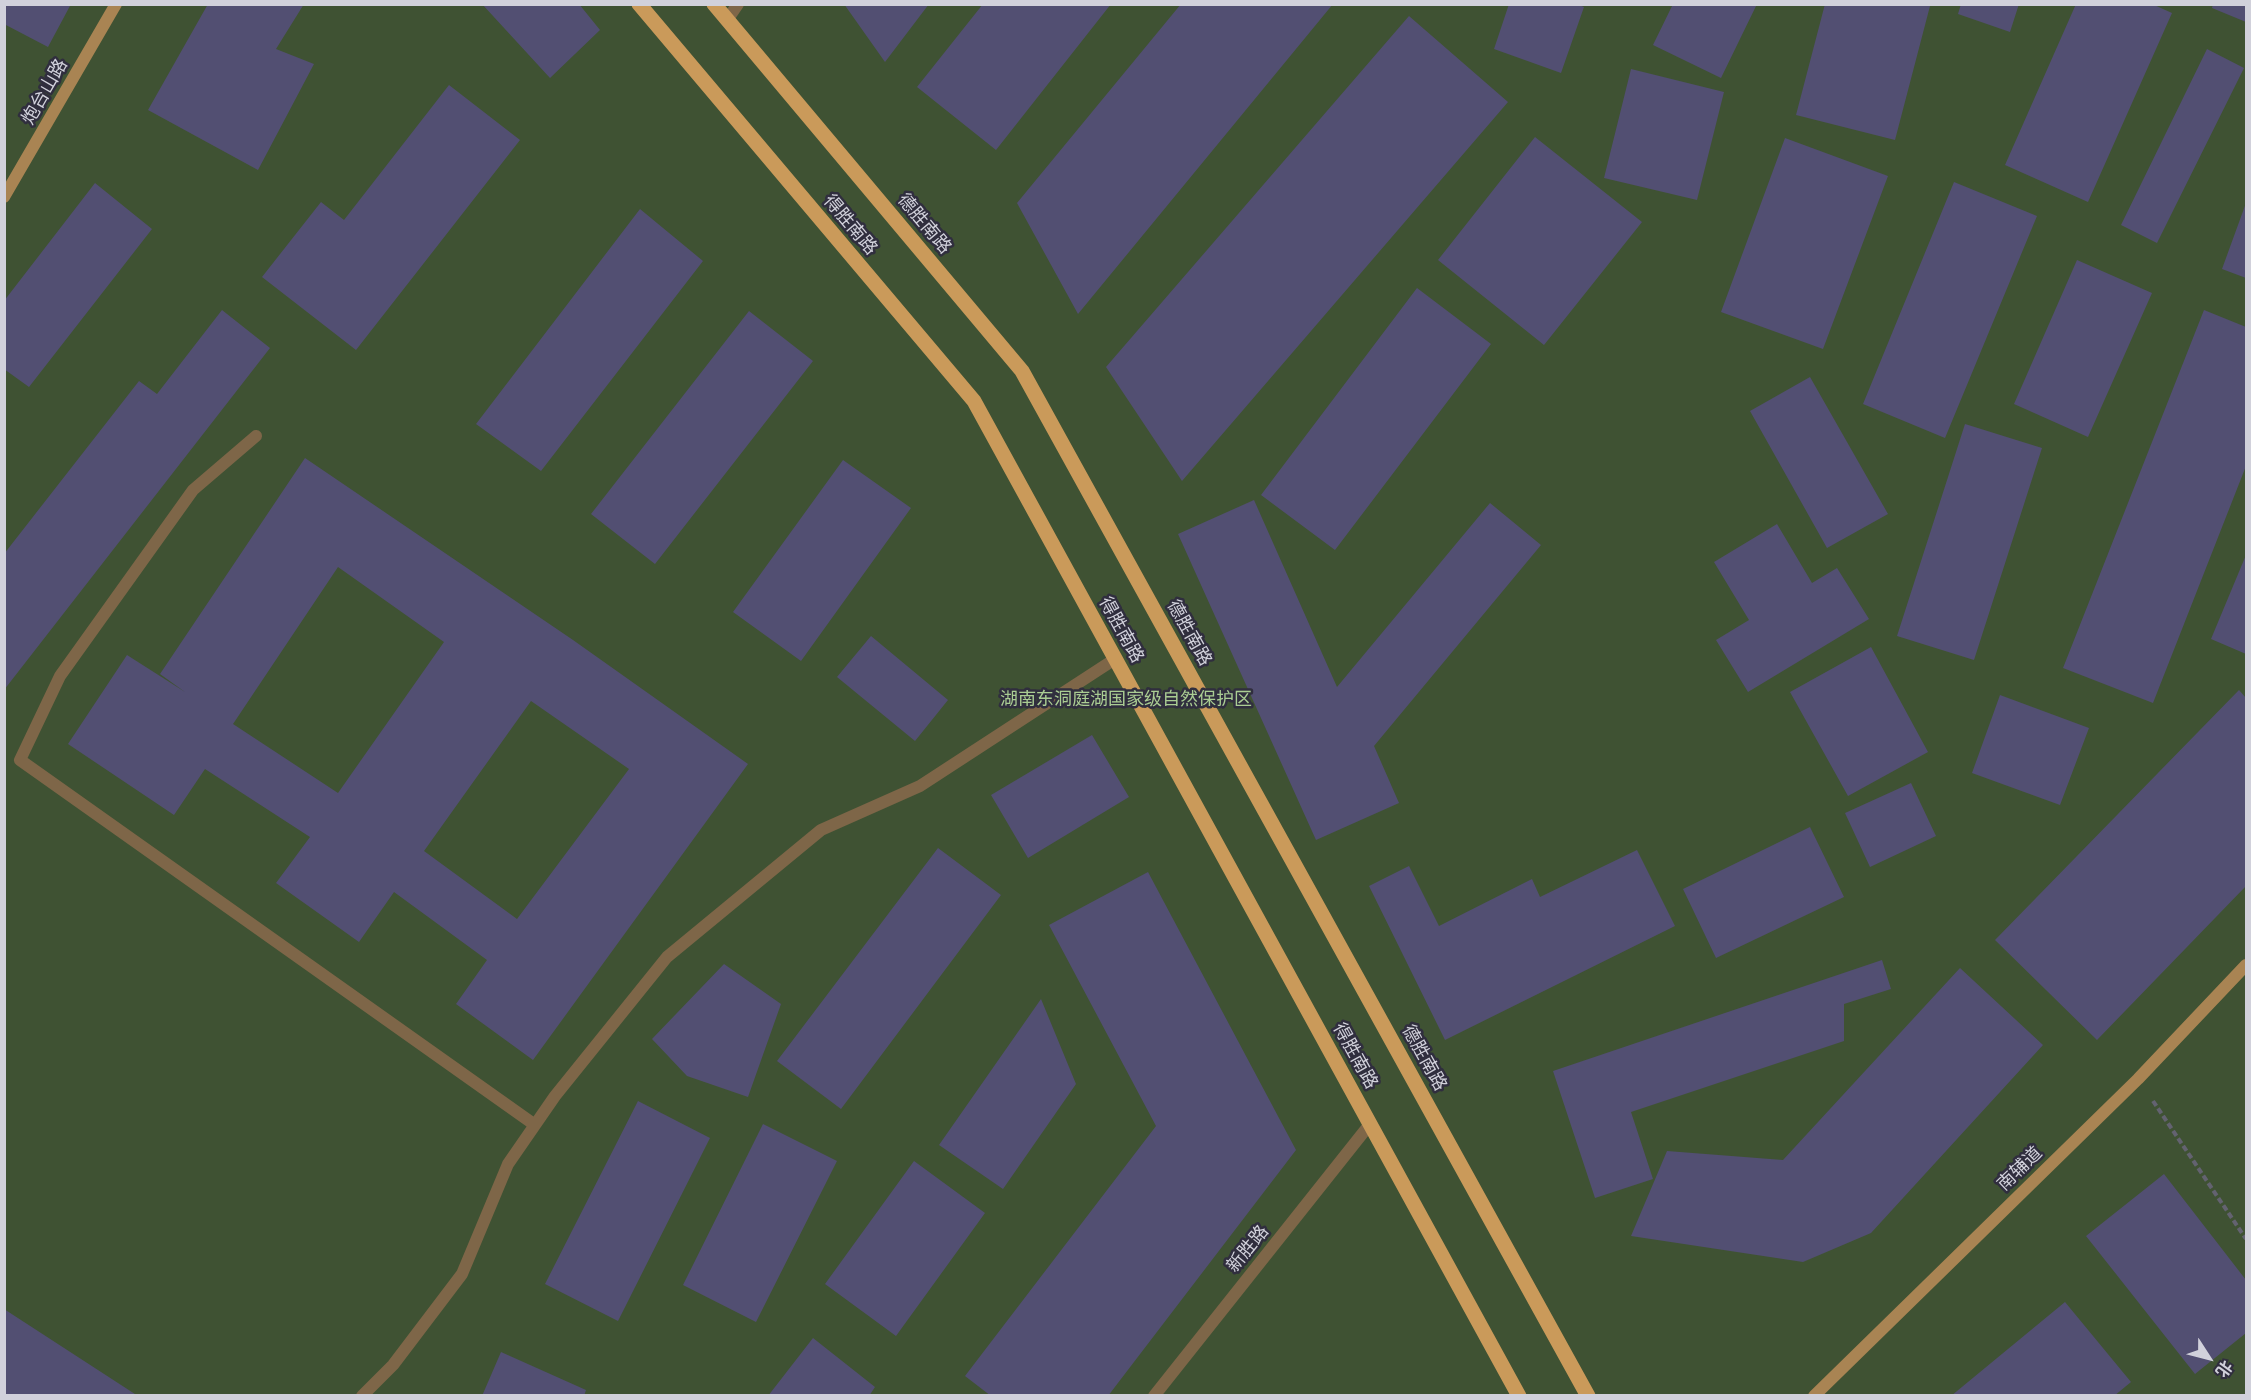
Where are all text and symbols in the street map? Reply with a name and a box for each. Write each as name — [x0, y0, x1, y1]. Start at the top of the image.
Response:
street label: 炮台山路 — [18, 55, 72, 129]
street label: 德胜南路 — [893, 189, 955, 259]
street label: 得胜南路 — [819, 190, 881, 260]
street label: 得胜南路 — [1094, 593, 1148, 667]
street label: 德胜南路 — [1162, 596, 1216, 670]
park label: 湖南东洞庭湖国家级自然保护区 — [1000, 689, 1252, 711]
street label: 得胜南路 — [1328, 1019, 1382, 1093]
street label: 德胜南路 — [1397, 1021, 1451, 1095]
street label: 南辅道 — [1993, 1142, 2047, 1196]
street label: 新胜路 — [1223, 1221, 1273, 1277]
north arrow — [2179, 1328, 2239, 1388]
text: 北 — [2212, 1357, 2236, 1381]

